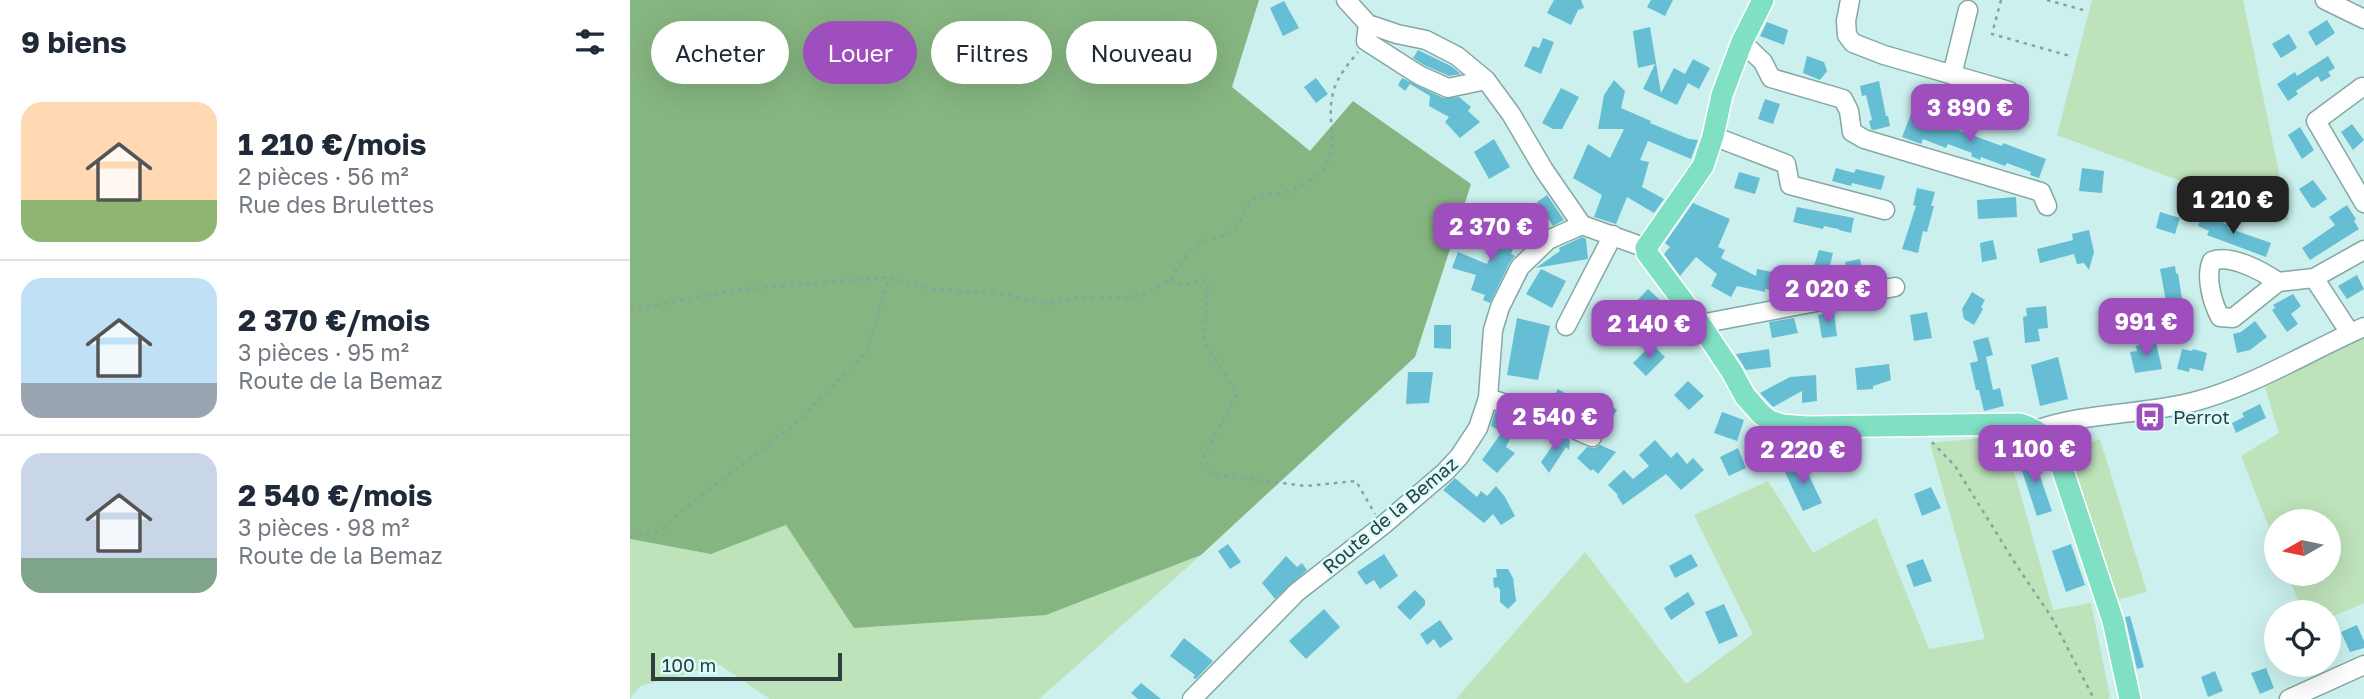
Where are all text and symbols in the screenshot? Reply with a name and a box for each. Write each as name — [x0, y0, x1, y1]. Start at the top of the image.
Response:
chip: Acheter — [651, 21, 789, 84]
chip: Louer — [803, 21, 917, 84]
chip: Filtres — [931, 21, 1052, 84]
chip: Nouveau — [1066, 21, 1217, 84]
icon: filters — [571, 23, 609, 61]
text: 9 biens — [21, 24, 127, 60]
pin: 3 890 € — [1905, 85, 2035, 144]
text: 3 890 € — [1927, 93, 2013, 121]
text: 1 210 €/mois — [238, 126, 427, 162]
icon: home — [77, 130, 161, 214]
text: 2 pièces · 56 m² — [238, 162, 409, 190]
pin: 1 210 € — [2168, 176, 2298, 236]
text: 1 210 € — [2193, 185, 2273, 213]
text: Rue des Brulettes — [238, 190, 434, 218]
pin: 2 370 € — [1426, 204, 1556, 263]
text: 2 370 € — [1449, 212, 1533, 240]
pin: 2 020 € — [1763, 266, 1893, 325]
text: 2 020 € — [1785, 274, 1871, 302]
pin: 991 € — [2097, 298, 2195, 358]
pin: 2 140 € — [1584, 300, 1714, 360]
text: 2 370 €/mois — [238, 302, 430, 338]
icon: home — [77, 306, 161, 390]
text: 991 € — [2114, 307, 2178, 335]
text: 2 140 € — [1608, 309, 1690, 337]
text: 3 pièces · 95 m² — [238, 338, 409, 366]
text: Route de la Bemaz — [238, 366, 443, 394]
pin: 2 540 € — [1490, 393, 1620, 453]
bus stop icon: Perrot — [2133, 400, 2167, 434]
text: 2 540 € — [1512, 402, 1598, 430]
place label: Perrot — [2173, 405, 2230, 428]
pin: 2 220 € — [1738, 426, 1868, 486]
pin: 1 100 € — [1970, 426, 2100, 485]
text: 1 100 € — [1994, 434, 2076, 462]
text: 2 220 € — [1761, 435, 1845, 463]
street label: Route de la Bemaz — [1318, 451, 1462, 578]
text: 2 540 €/mois — [238, 477, 433, 513]
icon: home — [77, 481, 161, 565]
north arrow — [2264, 509, 2342, 586]
map controls — [2264, 509, 2341, 677]
text: 3 pièces · 98 m² — [238, 513, 410, 541]
text: Route de la Bemaz — [238, 541, 443, 569]
button: locate — [2264, 600, 2341, 677]
scale bar — [651, 650, 842, 682]
text: 100 m — [662, 653, 716, 676]

